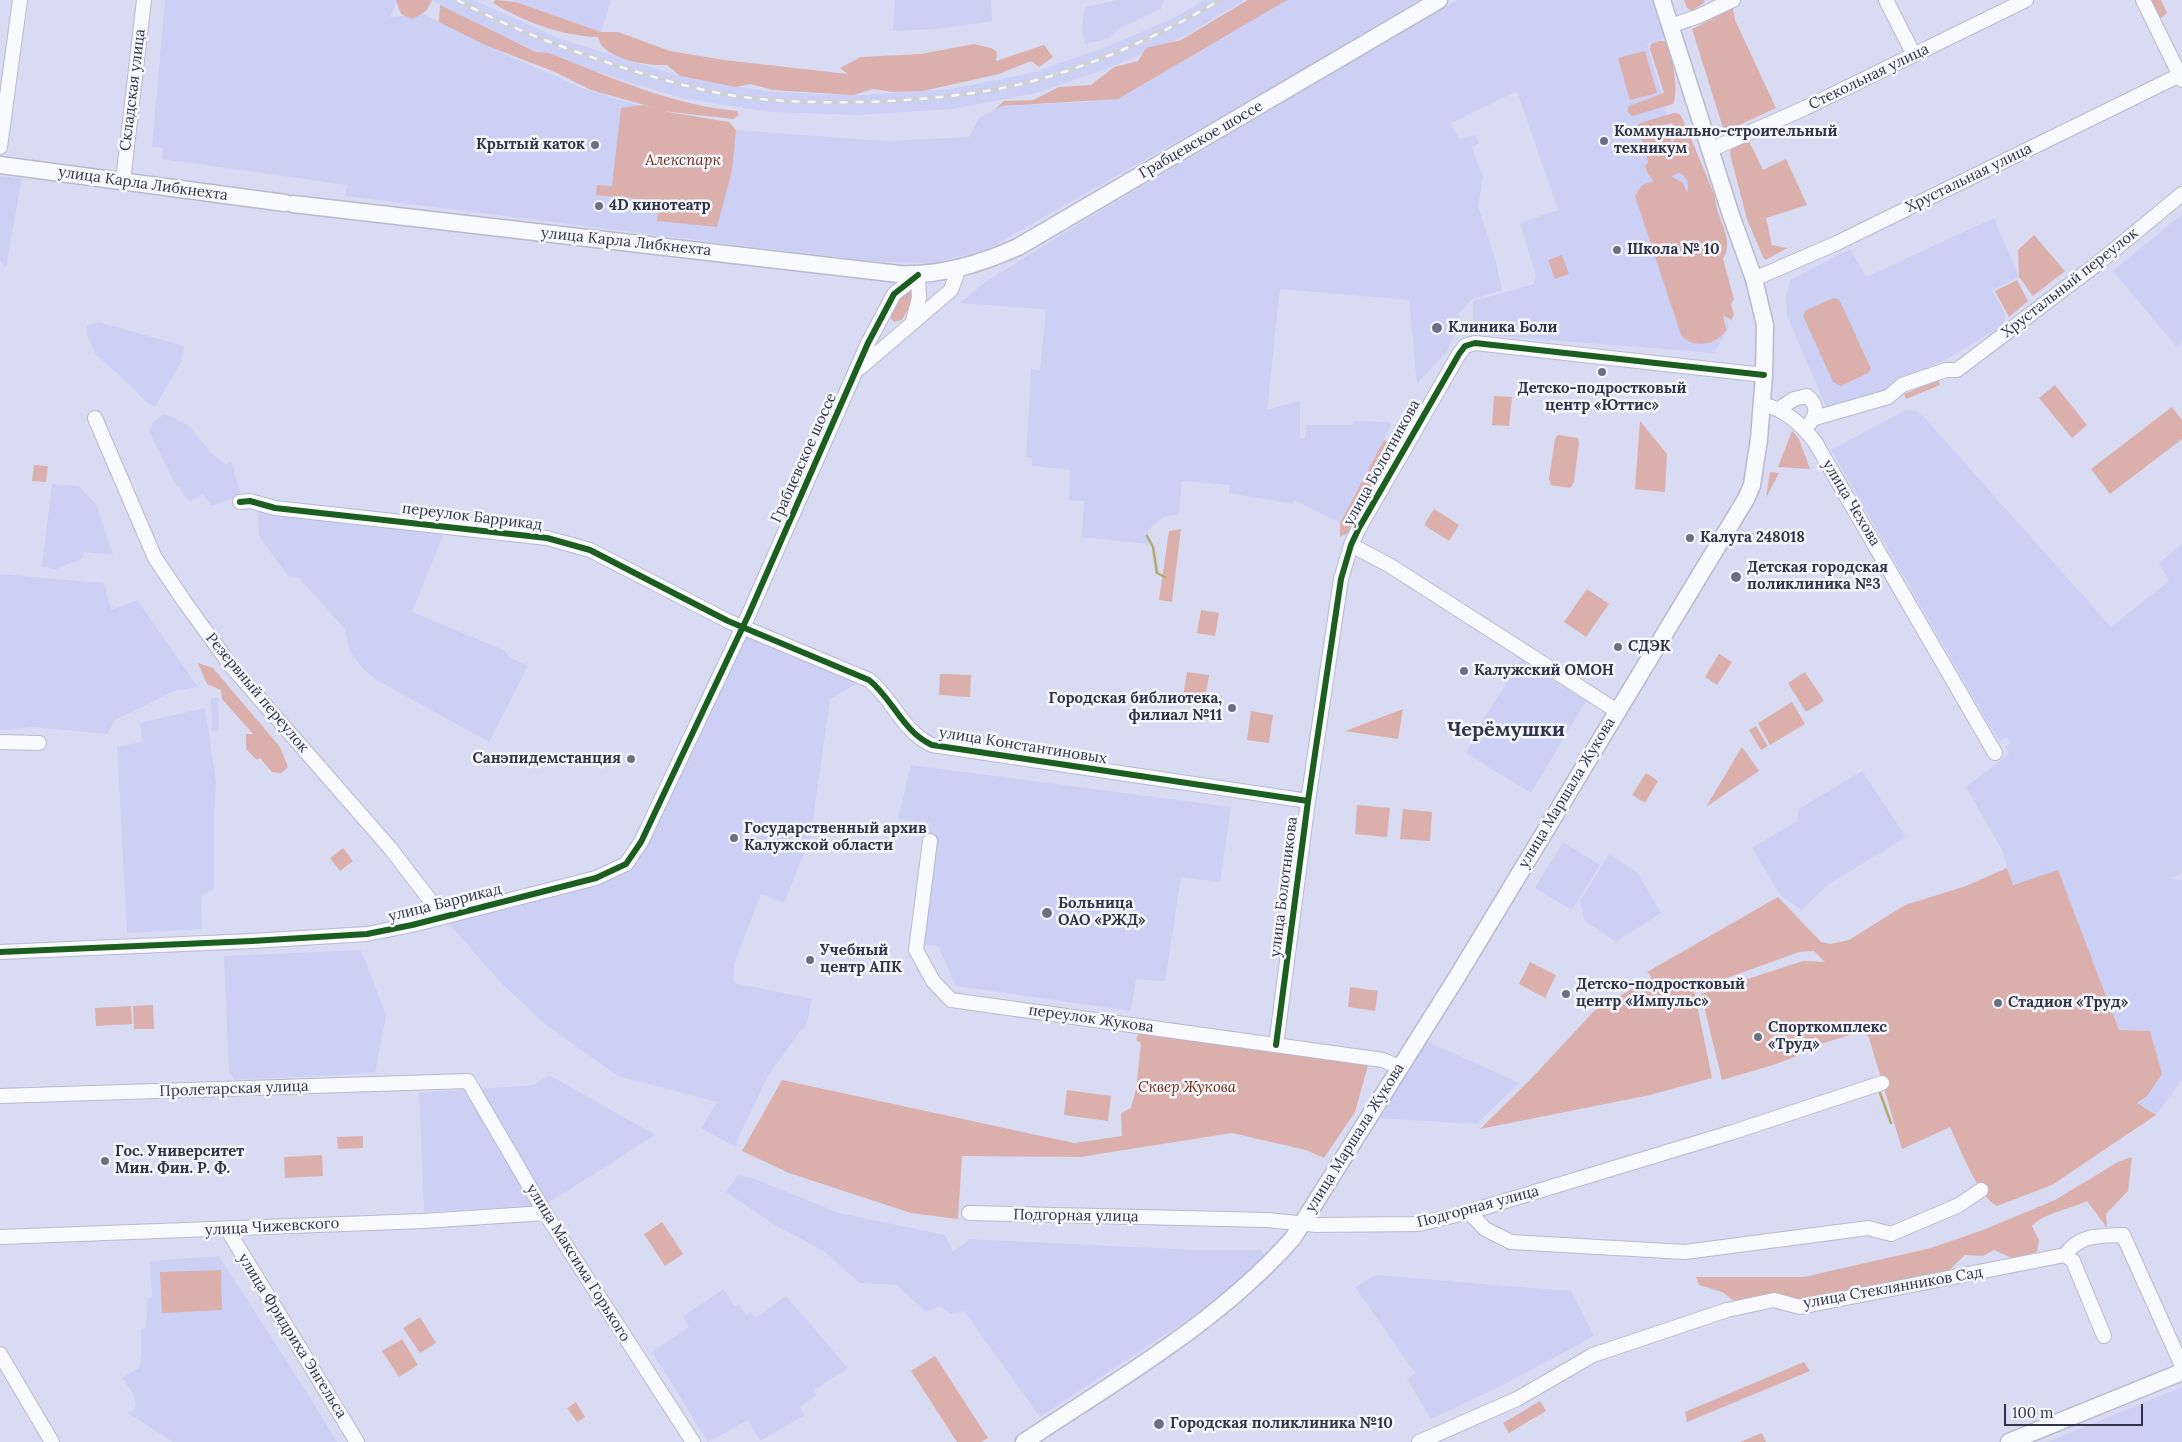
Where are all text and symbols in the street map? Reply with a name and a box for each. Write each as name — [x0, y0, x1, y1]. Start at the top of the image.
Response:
street label: Складская улица — [117, 28, 149, 152]
street label: Стекольная улица — [1806, 40, 1932, 114]
street label: Грабцевское шоссе — [1136, 97, 1266, 183]
place label: Коммунально-строительный техникум — [1614, 123, 1837, 158]
marker: Коммунально-строительный техникум — [1598, 135, 1610, 147]
place label: Крытый каток — [476, 136, 585, 154]
marker: Крытый каток — [589, 139, 601, 151]
street label: Хрустальная улица — [1903, 140, 2035, 216]
park label: Алекспарк — [645, 152, 721, 170]
street label: улица Карла Либкнехта — [57, 163, 229, 205]
place label: 4D кинотеатр — [609, 197, 710, 215]
marker: 4D кинотеатр — [593, 200, 605, 212]
street label: улица Карла Либкнехта — [540, 224, 712, 260]
street label: Хрустальный переулок — [1998, 224, 2142, 342]
place label: Школа № 10 — [1627, 241, 1719, 259]
marker: Школа № 10 — [1611, 244, 1623, 256]
place label: Клиника Боли — [1448, 319, 1557, 337]
marker: Клиника Боли — [1430, 321, 1444, 335]
marker: Детско-подростковый центр «Юттис» — [1596, 366, 1608, 378]
place label: Детско-подростковый центр «Юттис» — [1518, 380, 1686, 415]
street label: Грабцевское шоссе — [767, 390, 841, 526]
street label: улица Болотникова — [1340, 397, 1424, 529]
street label: улица Чехова — [1818, 456, 1884, 550]
street label: переулок Баррикад — [401, 499, 543, 535]
place label: Калуга 248018 — [1700, 529, 1805, 547]
marker: Калуга 248018 — [1684, 532, 1696, 544]
place label: Детская городская поликлиника №3 — [1747, 559, 1888, 594]
marker: Детская городская поликлиника №3 — [1729, 570, 1743, 584]
street label: Резервный переулок — [202, 629, 312, 757]
place label: СДЭК — [1628, 638, 1670, 656]
marker: СДЭК — [1612, 641, 1624, 653]
place label: Калужский ОМОН — [1474, 662, 1614, 680]
marker: Калужский ОМОН — [1458, 665, 1470, 677]
place label: Городская библиотека, филиал №11 — [1048, 690, 1222, 725]
marker: Городская библиотека, филиал №11 — [1226, 702, 1238, 714]
street label: улица Маршала Жукова — [1515, 714, 1619, 872]
district label: Черёмушки — [1447, 718, 1565, 742]
street label: улица Константиновых — [938, 724, 1108, 768]
place label: Санэпидемстанция — [472, 750, 621, 768]
marker: Санэпидемстанция — [625, 753, 637, 765]
street label: улица Болотникова — [1266, 816, 1302, 958]
place label: Государственный архив Калужской области — [744, 820, 927, 855]
marker: Государственный архив Калужской области — [728, 832, 740, 844]
street label: улица Баррикад — [386, 880, 504, 926]
place label: Больница ОАО «РЖД» — [1058, 895, 1145, 930]
marker: Больница ОАО «РЖД» — [1040, 906, 1054, 920]
place label: Учебный центр АПК — [820, 942, 902, 977]
marker: Учебный центр АПК — [804, 954, 816, 966]
place label: Детско-подростковый центр «Импульс» — [1576, 976, 1745, 1011]
marker: Детско-подростковый центр «Импульс» — [1560, 988, 1572, 1000]
place label: Стадион «Труд» — [2008, 994, 2128, 1012]
marker: Стадион «Труд» — [1992, 997, 2004, 1009]
street label: переулок Жукова — [1027, 1001, 1155, 1037]
place label: Спорткомплекс «Труд» — [1768, 1019, 1887, 1054]
marker: Спорткомплекс «Труд» — [1752, 1031, 1764, 1043]
street label: улица Маршала Жукова — [1302, 1060, 1408, 1216]
street label: Пролетарская улица — [159, 1077, 309, 1101]
park label: Сквер Жукова — [1138, 1079, 1236, 1097]
place label: Гос. Университет Мин. Фин. Р. Ф. — [115, 1143, 244, 1178]
marker: Гос. Университет Мин. Фин. Р. Ф. — [99, 1155, 111, 1167]
street label: улица Максима Горького — [522, 1181, 634, 1345]
street label: Подгорная улица — [1415, 1182, 1541, 1232]
street label: Подгорная улица — [1013, 1206, 1139, 1226]
street label: улица Чижевского — [204, 1214, 340, 1240]
street label: улица Фридриха Энгельса — [234, 1250, 350, 1422]
street label: улица Стеклянников Сад — [1802, 1263, 1984, 1313]
scale bar — [2007, 1394, 2146, 1426]
text: 100 m — [2012, 1403, 2053, 1422]
place label: Городская поликлиника №10 — [1170, 1415, 1393, 1433]
marker: Городская поликлиника №10 — [1152, 1417, 1166, 1431]

